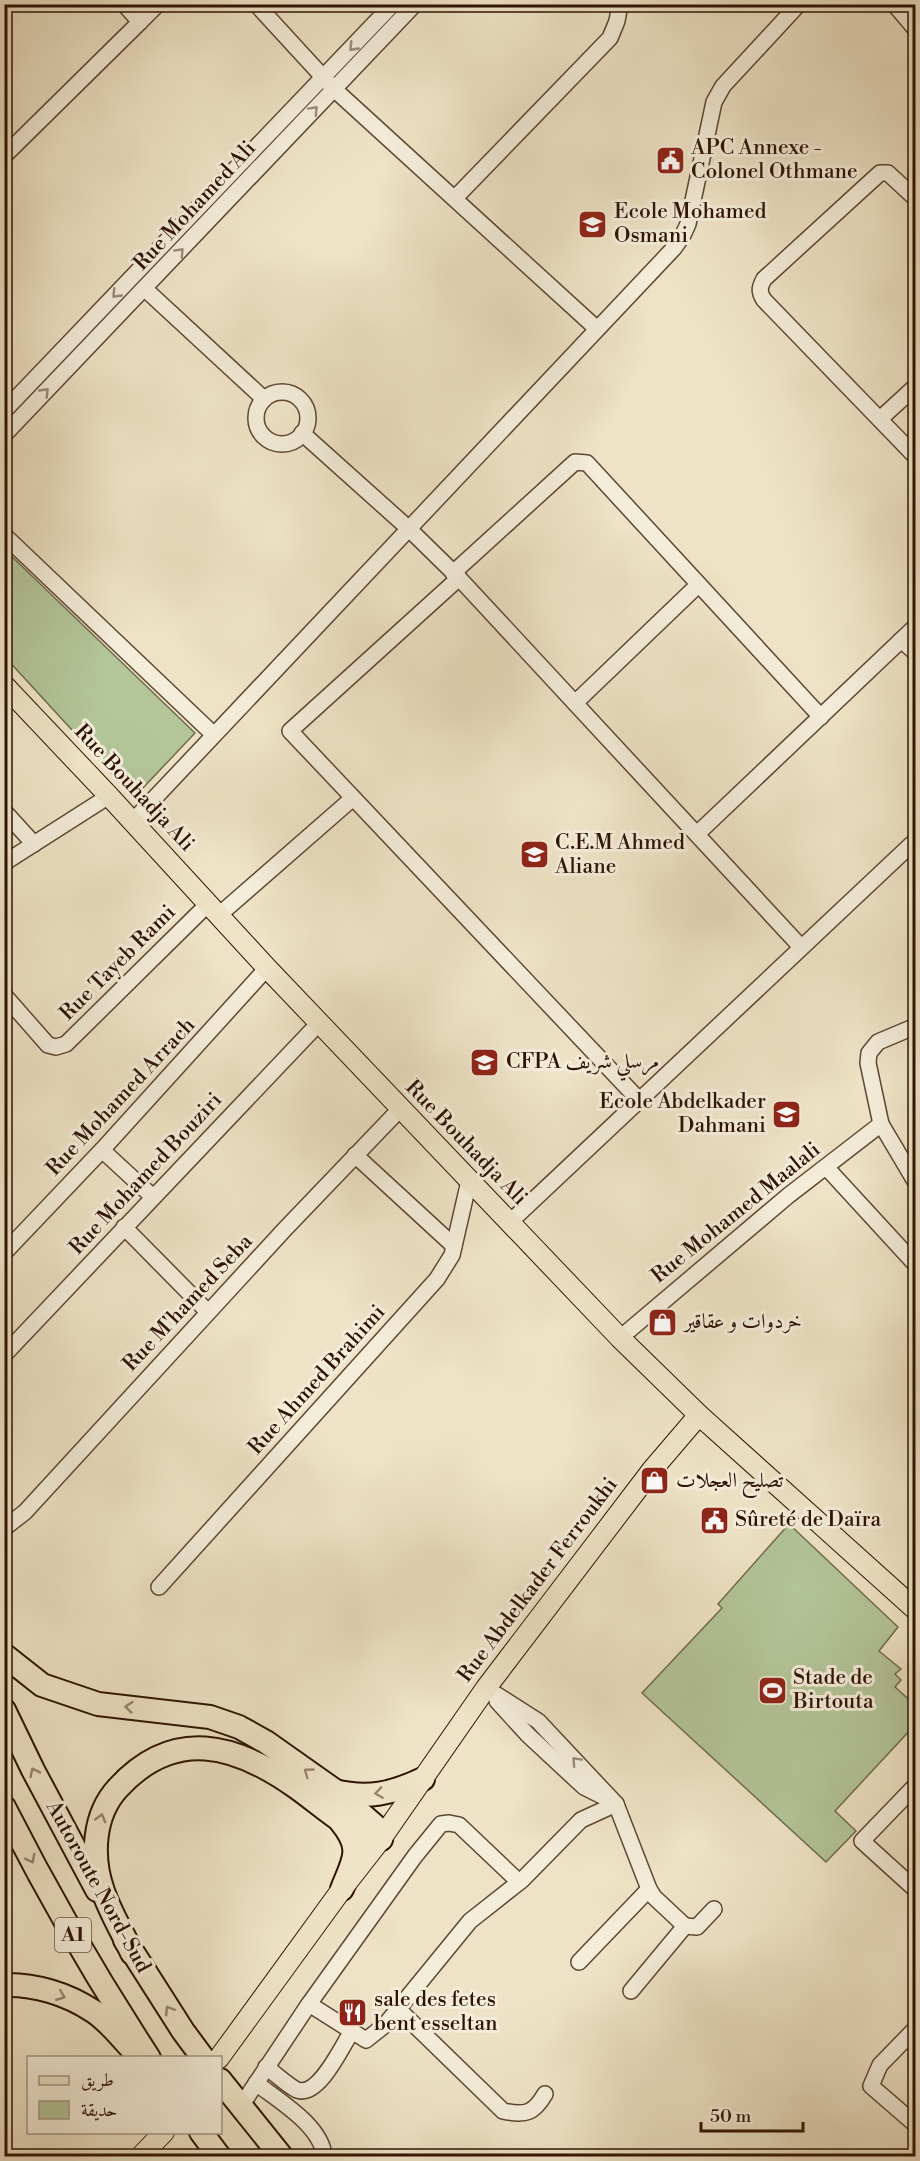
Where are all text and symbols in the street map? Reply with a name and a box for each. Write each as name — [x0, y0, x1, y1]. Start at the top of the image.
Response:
one-way arrow — [349, 39, 360, 50]
one-way arrow — [307, 107, 318, 117]
place label: APC Annexe - Colonel Othmane — [690, 135, 858, 185]
street label: Rue Mohamed Ali — [128, 136, 262, 276]
public building icon: APC Annexe - Colonel Othmane — [654, 144, 686, 176]
place label: Ecole Mohamed Osmani — [614, 199, 767, 249]
school or university icon: Ecole Mohamed Osmani — [577, 208, 609, 240]
one-way arrow — [173, 248, 184, 258]
one-way arrow — [113, 286, 124, 297]
one-way arrow — [38, 389, 49, 399]
street label: Rue Bouhadja Ali — [68, 719, 200, 857]
place label: C.E.M Ahmed Aliane — [554, 830, 685, 880]
school or university icon: C.E.M Ahmed Aliane — [518, 839, 550, 871]
street label: Rue Tayeb Rami — [55, 900, 181, 1026]
street label: Rue Mohamed Arrach — [41, 1012, 201, 1181]
school or university icon: CFPA مرسلي شريف — [469, 1046, 501, 1078]
place label: CFPA مرسلي شريف — [506, 1049, 659, 1081]
street label: Rue Bouhadja Ali — [400, 1075, 532, 1211]
street label: Rue Mohamed Bouziri — [64, 1088, 228, 1260]
place label: Ecole Abdelkader Dahmani — [599, 1089, 766, 1139]
school or university icon: Ecole Abdelkader Dahmani — [771, 1098, 803, 1130]
street label: Rue Mohamed Maalali — [646, 1137, 826, 1289]
street label: Rue M'hamed Seba — [118, 1229, 259, 1377]
street label: Rue Ahmed Brahimi — [243, 1300, 391, 1460]
shop icon: خردوات و عقاقير — [647, 1306, 679, 1338]
place label: خردوات و عقاقير — [682, 1309, 802, 1335]
shop icon: تصليح العجلات — [639, 1465, 671, 1497]
place label: تصليح العجلات — [676, 1468, 784, 1499]
street label: Rue Abdelkader Ferroukhi — [452, 1472, 624, 1688]
public building icon: Sûreté de Daïra — [698, 1504, 730, 1536]
place label: Sûreté de Daïra — [735, 1507, 881, 1533]
place label: Stade de Birtouta — [792, 1665, 874, 1715]
sports icon: Stade de Birtouta — [756, 1674, 788, 1706]
one-way arrow — [124, 1701, 133, 1714]
one-way arrow — [572, 1757, 583, 1768]
one-way arrow — [30, 1768, 42, 1779]
one-way arrow — [304, 1768, 315, 1779]
one-way arrow — [375, 1787, 384, 1799]
street label: Autoroute Nord-Sud — [39, 1796, 156, 1978]
one-way arrow — [94, 1813, 106, 1824]
one-way arrow — [24, 1853, 35, 1864]
road number: A1 — [55, 1918, 91, 1952]
place label: sale des fetes bent esseltan — [374, 1987, 498, 2037]
one-way arrow — [55, 1989, 66, 2001]
restaurant icon: sale des fetes bent esseltan — [337, 1996, 369, 2028]
one-way arrow — [165, 2006, 177, 2016]
legend — [27, 2056, 222, 2134]
text: طريق — [81, 2069, 114, 2092]
scale bar — [701, 2095, 803, 2133]
text: حديقة — [81, 2099, 117, 2122]
text: 50 m — [710, 2105, 752, 2128]

